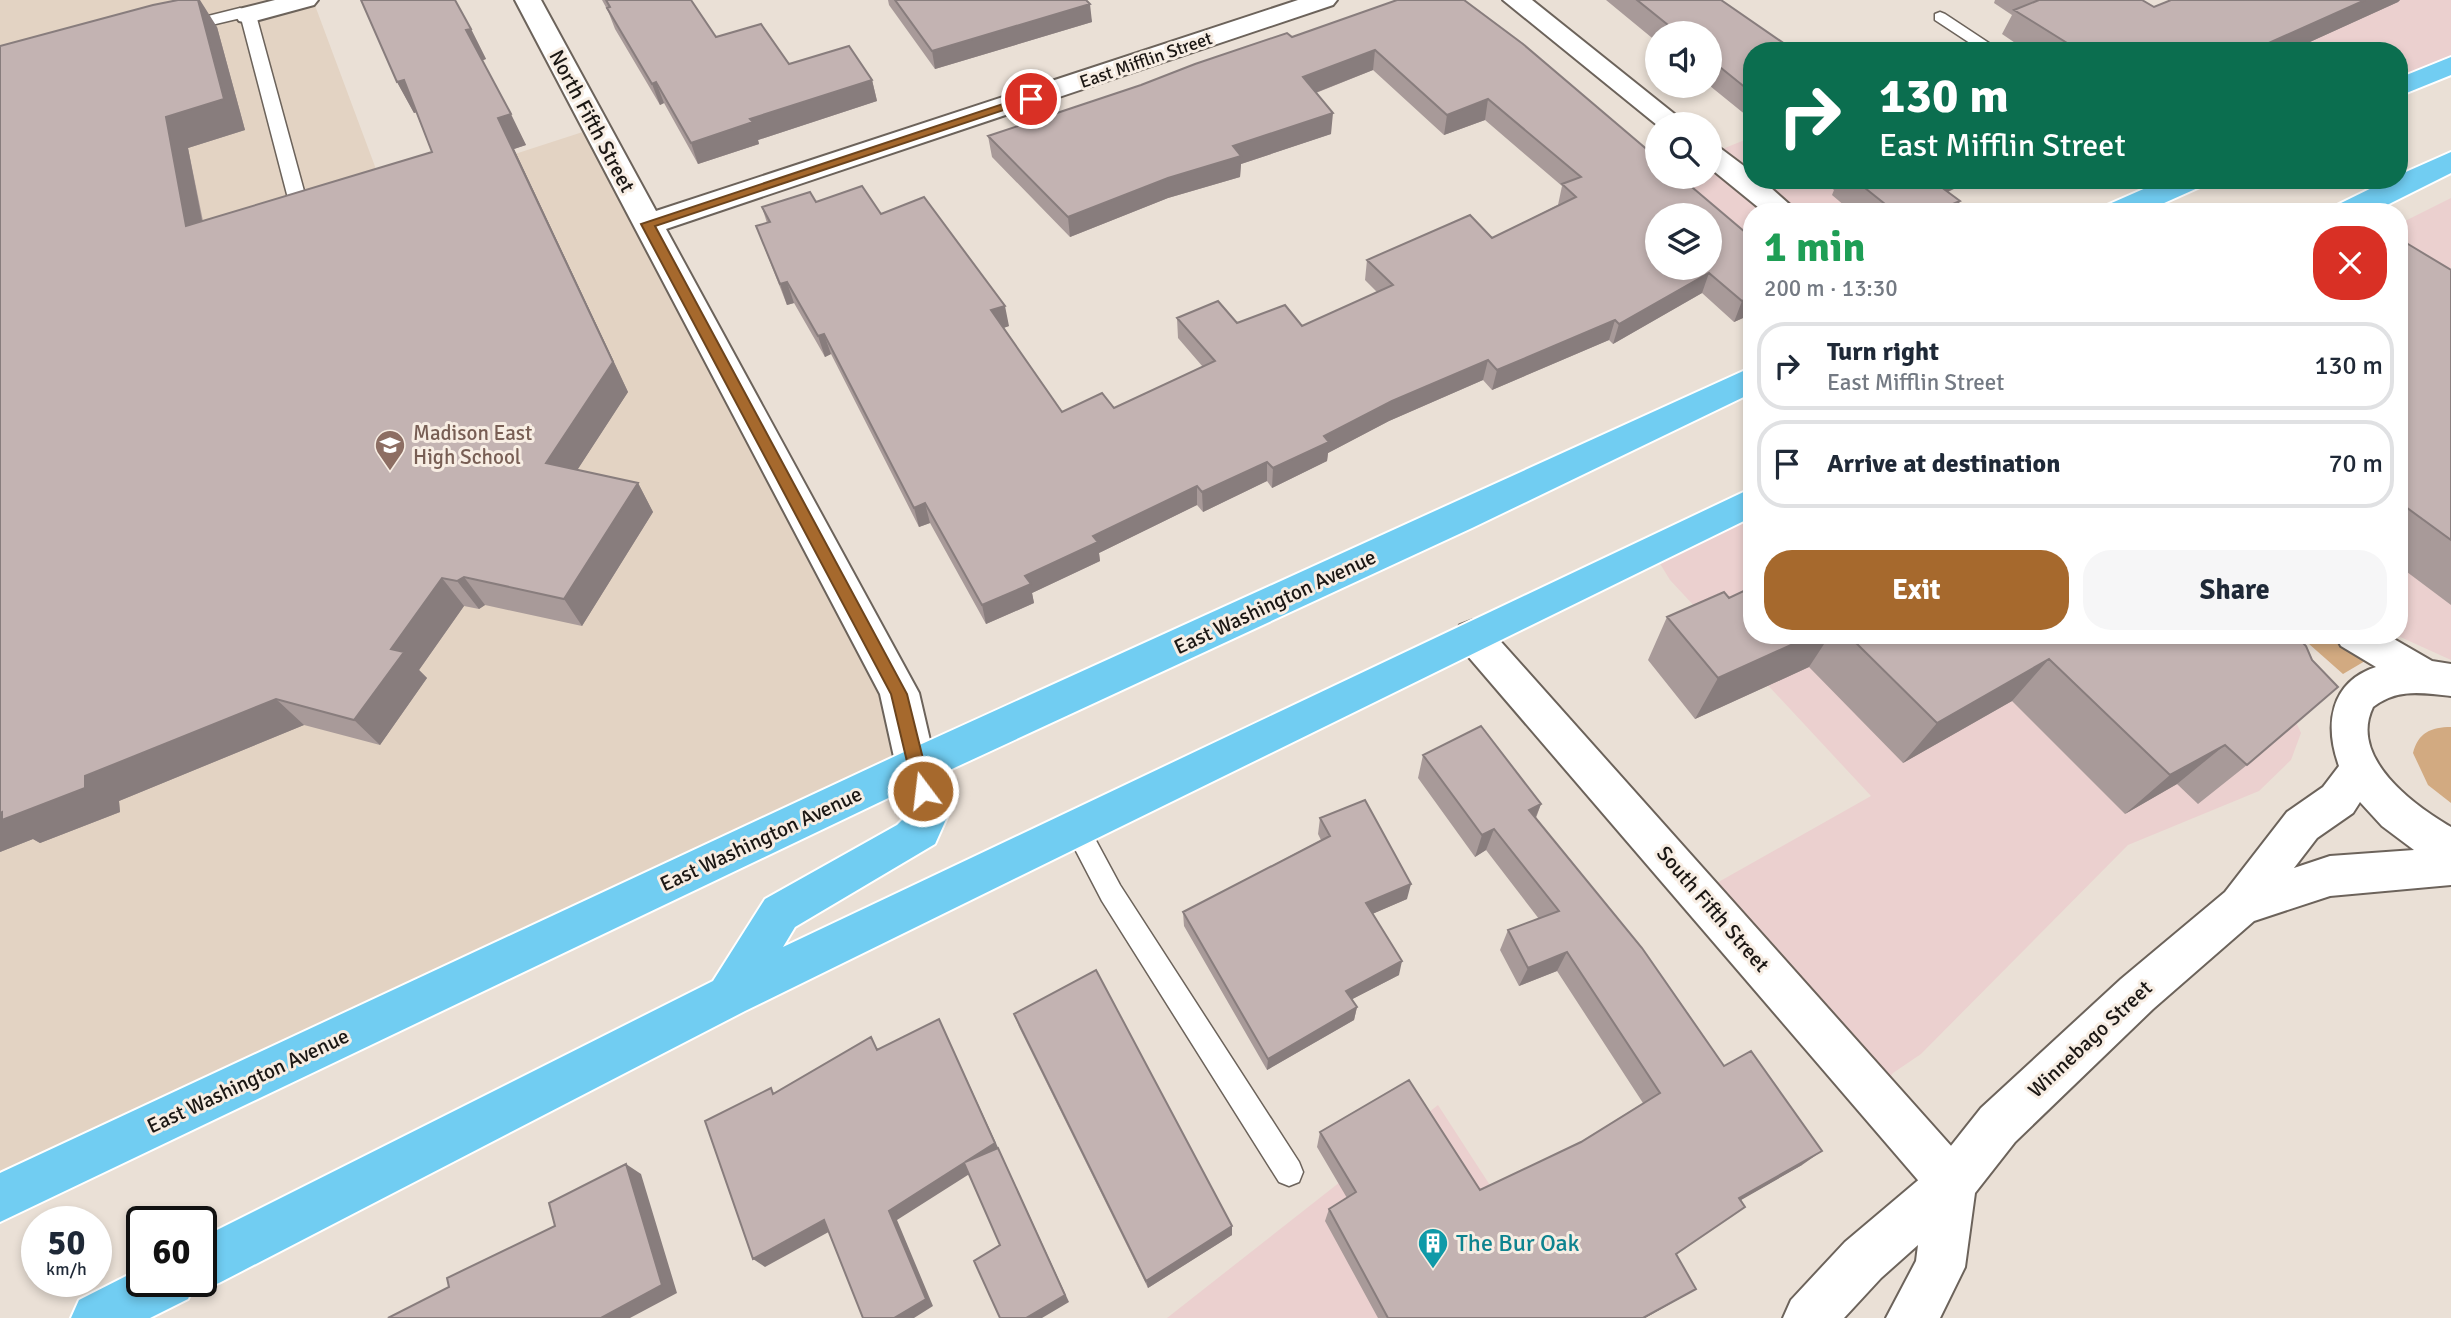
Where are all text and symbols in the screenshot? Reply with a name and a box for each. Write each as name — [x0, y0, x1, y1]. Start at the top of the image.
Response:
map controls — [1645, 21, 1722, 280]
button: sound — [1645, 21, 1722, 98]
street label: East Mifflin Street — [1077, 27, 1215, 93]
street label: North Fifth Street — [543, 45, 641, 197]
text: 130 m — [1879, 66, 2009, 126]
pin — [1001, 69, 1061, 129]
icon: right — [1764, 70, 1855, 161]
icon: arrive — [1012, 80, 1050, 118]
button: search — [1645, 112, 1722, 189]
text: East Mifflin Street — [1879, 126, 2126, 165]
button: layers — [1645, 203, 1722, 280]
text: 1 min — [1764, 222, 1865, 273]
button: close — [2313, 226, 2387, 300]
text: 200 m · 13:30 — [1764, 274, 1898, 303]
text: Turn right — [1827, 336, 1939, 368]
icon: right — [1768, 347, 1806, 385]
text: 130 m — [2314, 350, 2383, 382]
text: East Mifflin Street — [1827, 368, 2004, 397]
place label: Madison East High School — [413, 420, 532, 470]
school or university icon: Madison East High School — [373, 428, 407, 472]
icon: arrive — [1768, 445, 1806, 483]
text: Arrive at destination — [1827, 448, 2060, 480]
text: 70 m — [2328, 448, 2383, 480]
street label: East Washington Avenue — [1170, 544, 1380, 660]
button: Exit — [1764, 550, 2069, 630]
button: Share — [2083, 550, 2387, 630]
position arrow — [886, 754, 960, 828]
street label: East Washington Avenue — [656, 781, 866, 897]
street label: South Fifth Street — [1651, 841, 1775, 977]
street label: Winnebago Street — [2023, 975, 2157, 1103]
street label: East Washington Avenue — [143, 1023, 353, 1139]
speed limit sign: 60 — [126, 1206, 217, 1297]
text: 50 — [48, 1221, 85, 1264]
building icon: The Bur Oak — [1416, 1226, 1450, 1270]
place label: The Bur Oak — [1456, 1228, 1580, 1258]
text: km/h — [46, 1258, 87, 1280]

